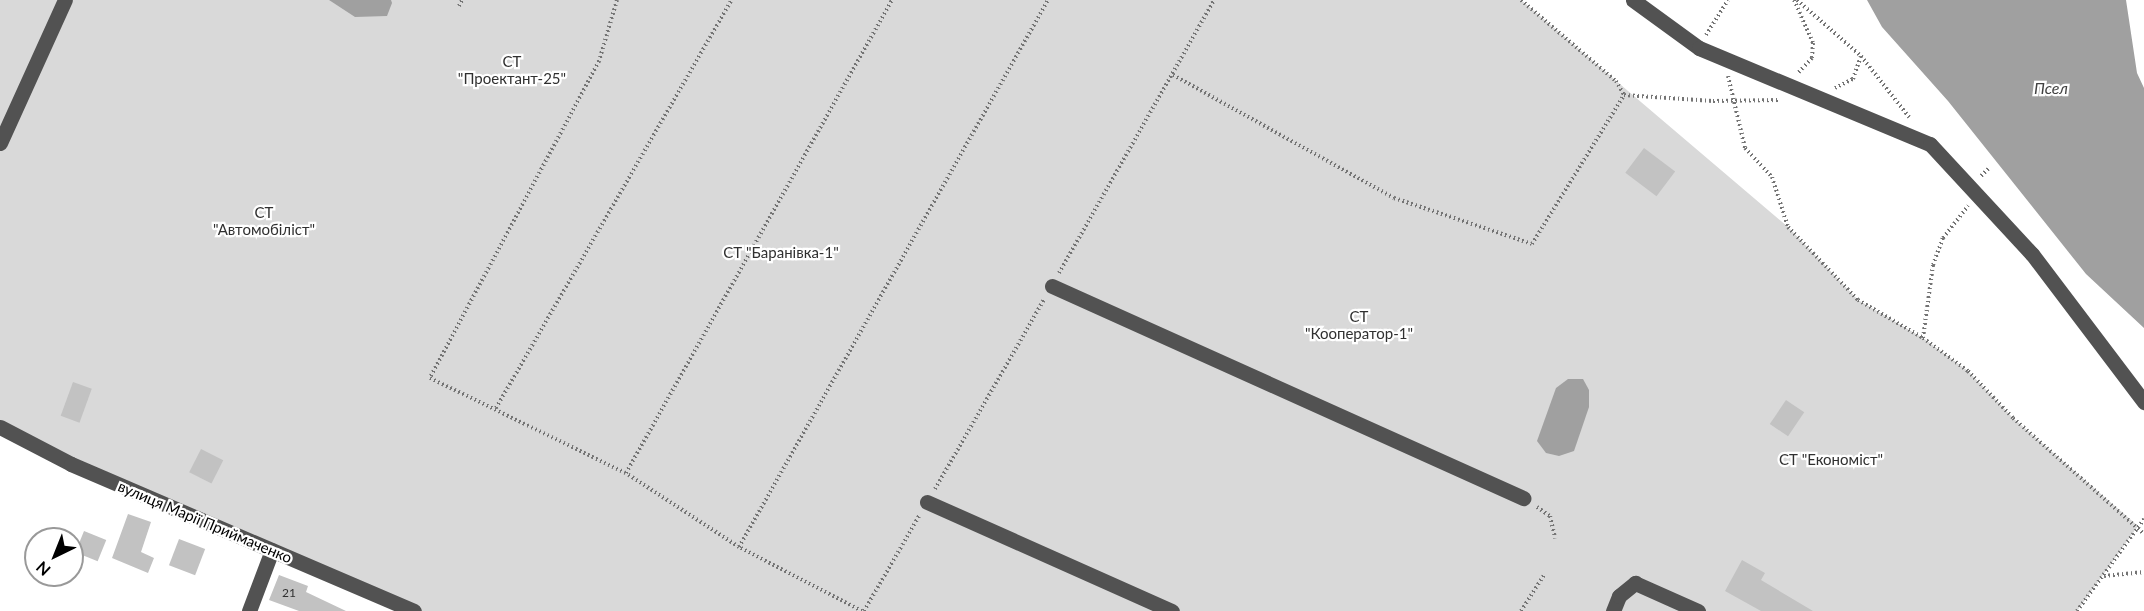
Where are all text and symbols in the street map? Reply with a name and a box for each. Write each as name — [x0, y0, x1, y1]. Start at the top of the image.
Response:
park label: СТ "Проектант-25" — [458, 52, 566, 87]
water label: Псел — [2034, 78, 2068, 98]
park label: СТ "Автомобіліст" — [213, 203, 315, 238]
park label: СТ "Баранівка-1" — [723, 244, 839, 262]
park label: СТ "Кооператор-1" — [1305, 307, 1413, 342]
park label: СТ "Економіст" — [1779, 451, 1883, 469]
street label: вулиця Марії Приймаченко — [115, 477, 295, 567]
north arrow — [24, 527, 84, 587]
text: N — [32, 558, 54, 580]
house number: 21 — [282, 586, 296, 600]

